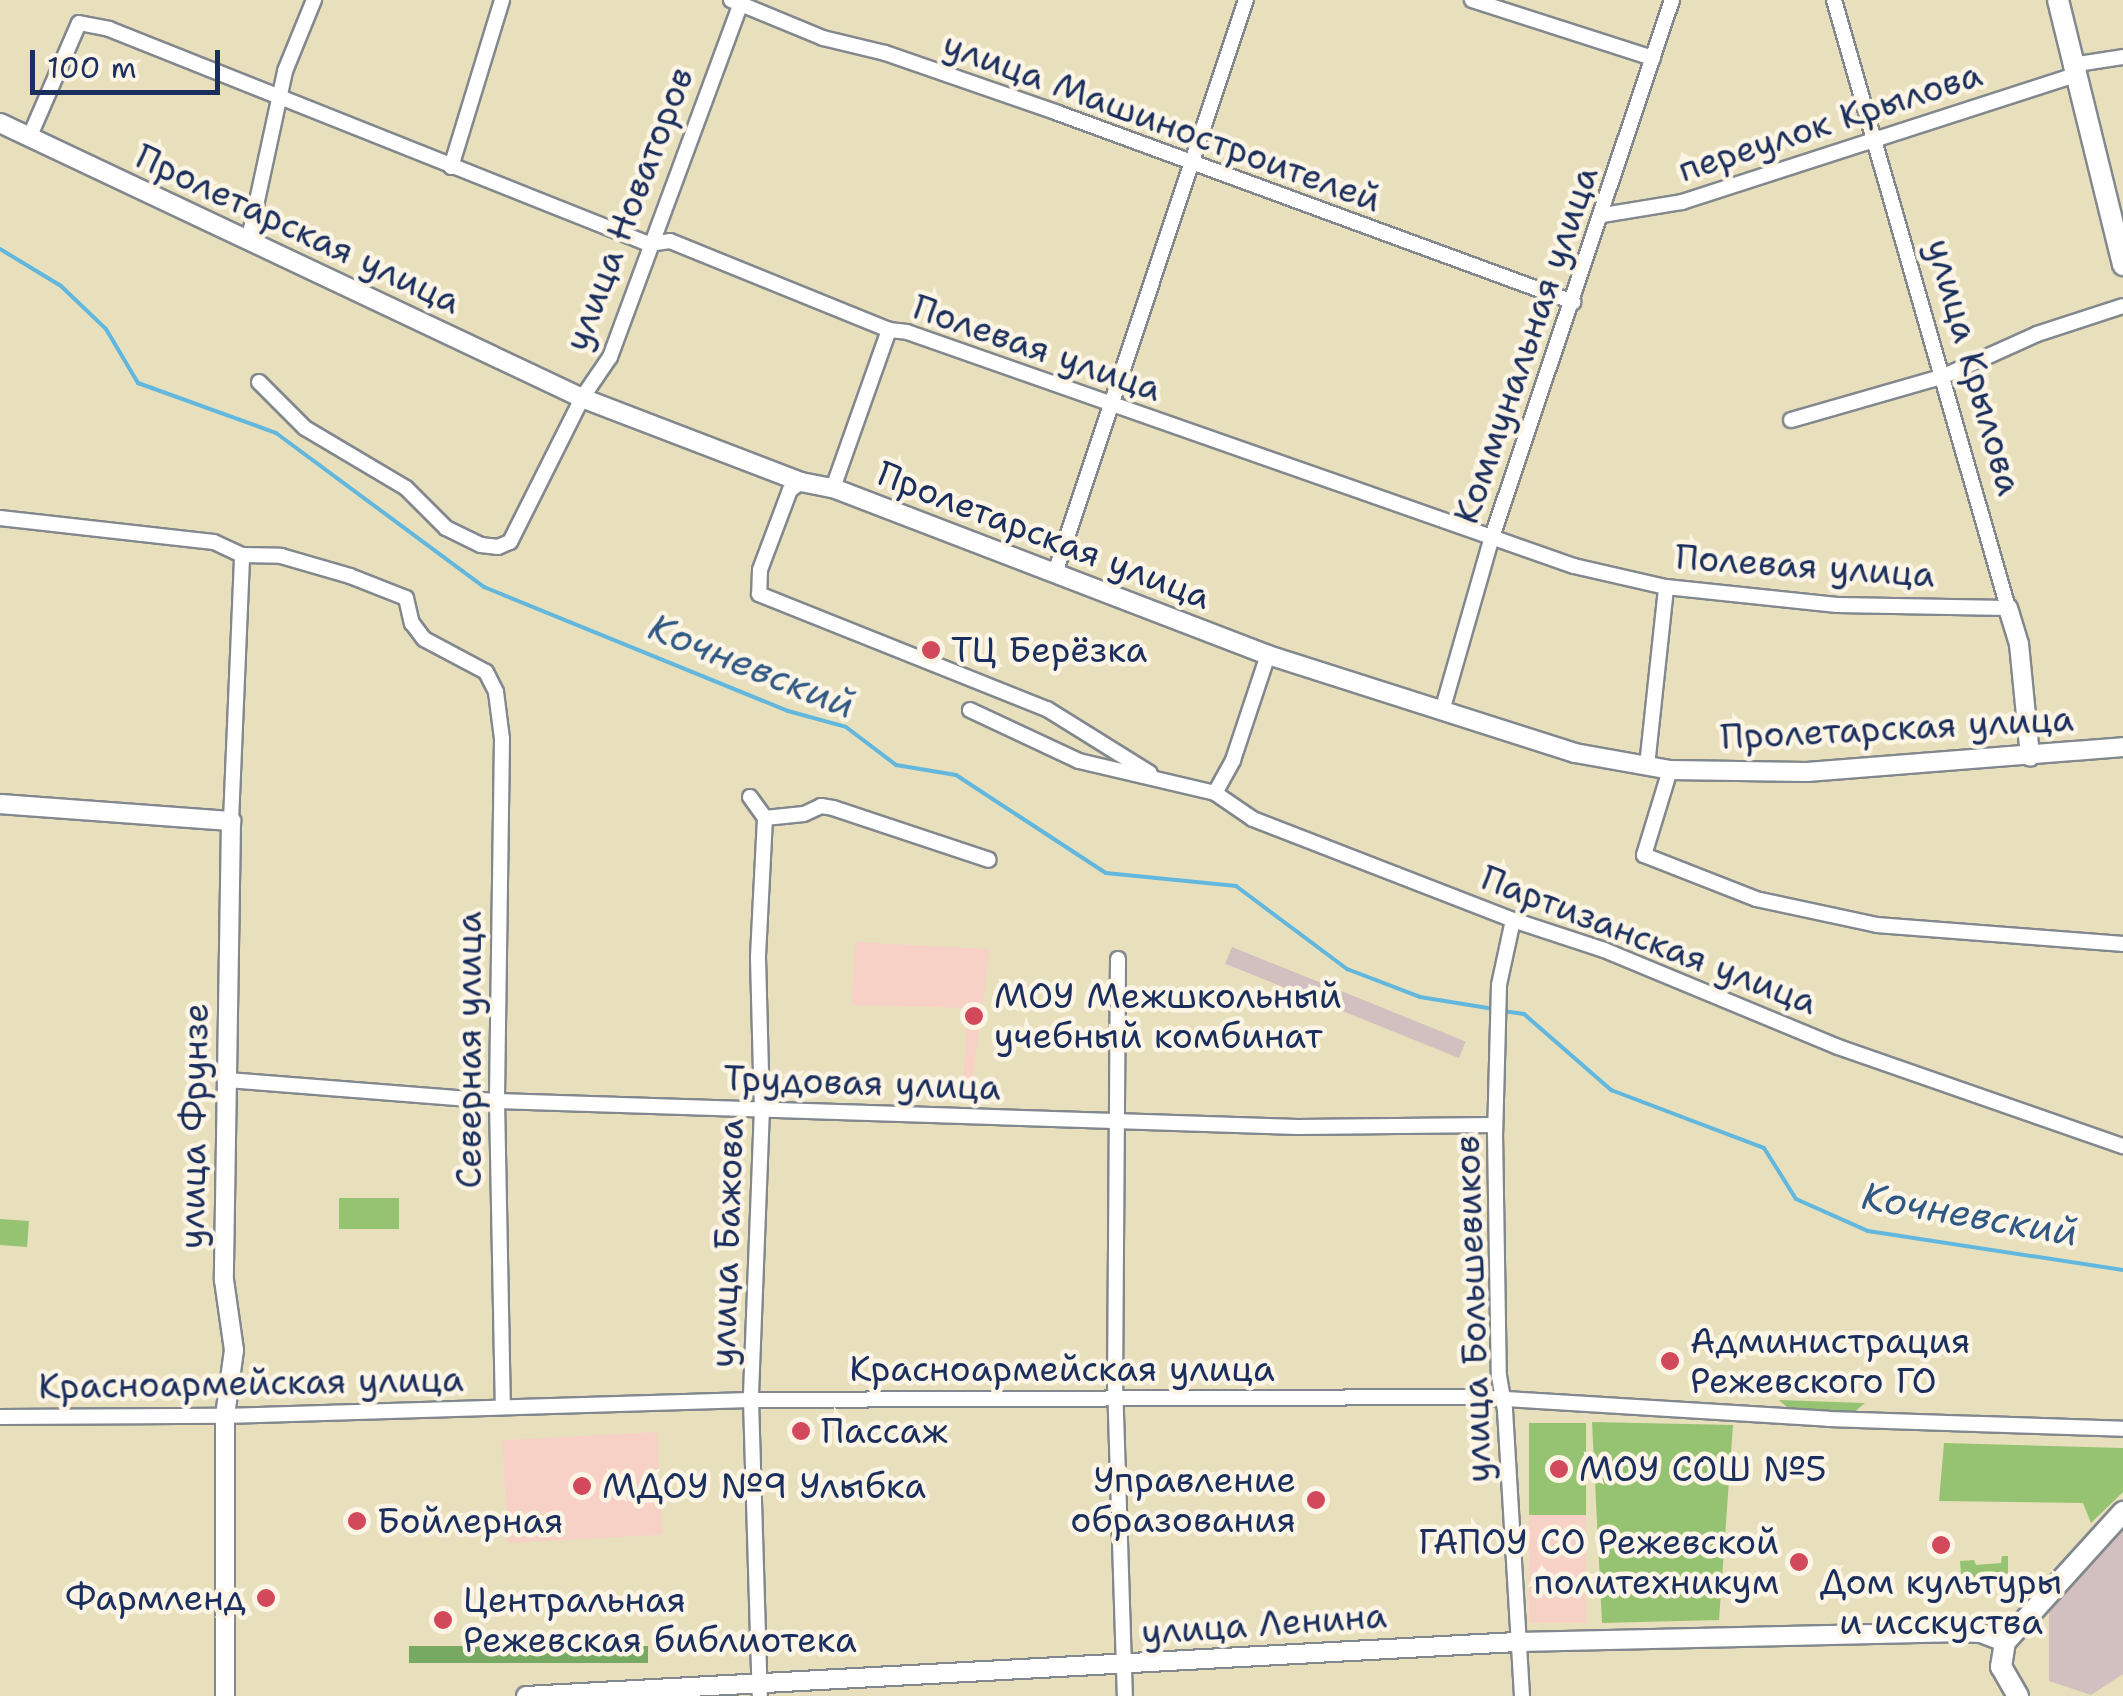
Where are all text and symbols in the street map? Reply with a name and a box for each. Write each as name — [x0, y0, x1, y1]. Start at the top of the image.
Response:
street label: улица Машиностроителей — [937, 23, 1387, 221]
scale bar — [35, 30, 225, 92]
text: 100 m — [47, 47, 137, 88]
street label: переулок Крылова — [1673, 53, 1987, 191]
street label: улица Новаторов — [556, 61, 702, 357]
street label: Пролетарская улица — [129, 135, 467, 323]
street label: Коммунальная улица — [1445, 161, 1607, 529]
street label: улица Крылова — [1917, 234, 2031, 500]
street label: Полевая улица — [907, 286, 1167, 410]
street label: Пролетарская улица — [871, 452, 1217, 618]
street label: Полевая улица — [1674, 536, 1936, 596]
water label: Кочневский — [642, 604, 862, 728]
place label: ТЦ Берёзка — [951, 629, 1147, 671]
marker: ТЦ Берёзка — [920, 639, 942, 661]
street label: Пролетарская улица — [1719, 698, 2075, 758]
street label: Партизанская улица — [1475, 857, 1823, 1023]
street label: Северная улица — [448, 911, 490, 1189]
place label: МОУ Межшкольный учебный комбинат — [994, 975, 1342, 1057]
street label: улица Фрунзе — [171, 1003, 217, 1249]
marker: МОУ Межшкольный учебный комбинат — [963, 1005, 985, 1027]
street label: Трудовая улица — [723, 1057, 1001, 1109]
street label: улица Бажова — [702, 1118, 752, 1368]
street label: улица Большевиков — [1446, 1135, 1500, 1483]
water label: Кочневский — [1858, 1173, 2082, 1255]
place label: Администрация Режевского ГО — [1690, 1320, 1970, 1402]
street label: Красноармейская улица — [849, 1348, 1275, 1390]
marker: Администрация Режевского ГО — [1659, 1350, 1681, 1372]
street label: Красноармейская улица — [38, 1358, 464, 1408]
place label: Пассаж — [821, 1410, 948, 1452]
marker: Пассаж — [790, 1420, 812, 1442]
place label: МОУ СОШ №5 — [1579, 1448, 1827, 1490]
marker: МОУ СОШ №5 — [1548, 1458, 1570, 1480]
place label: Управление образования — [1070, 1459, 1296, 1541]
place label: МДОУ №9 Улыбка — [602, 1465, 926, 1507]
marker: МДОУ №9 Улыбка — [571, 1475, 593, 1497]
marker: Управление образования — [1305, 1489, 1327, 1511]
place label: Бойлерная — [377, 1500, 564, 1542]
marker: Бойлерная — [346, 1510, 368, 1532]
place label: ГАПОУ СО Режевской политехникум — [1418, 1521, 1779, 1603]
marker: Дом культуры и исскуства — [1930, 1534, 1952, 1556]
marker: ГАПОУ СО Режевской политехникум — [1788, 1551, 1810, 1573]
place label: Дом культуры и исскуства — [1820, 1561, 2062, 1643]
place label: Фармленд — [65, 1577, 246, 1619]
place label: Центральная Режевская библиотека — [463, 1579, 857, 1661]
marker: Фармленд — [255, 1587, 277, 1609]
street label: улица Ленина — [1140, 1594, 1388, 1654]
marker: Центральная Режевская библиотека — [432, 1609, 454, 1631]

